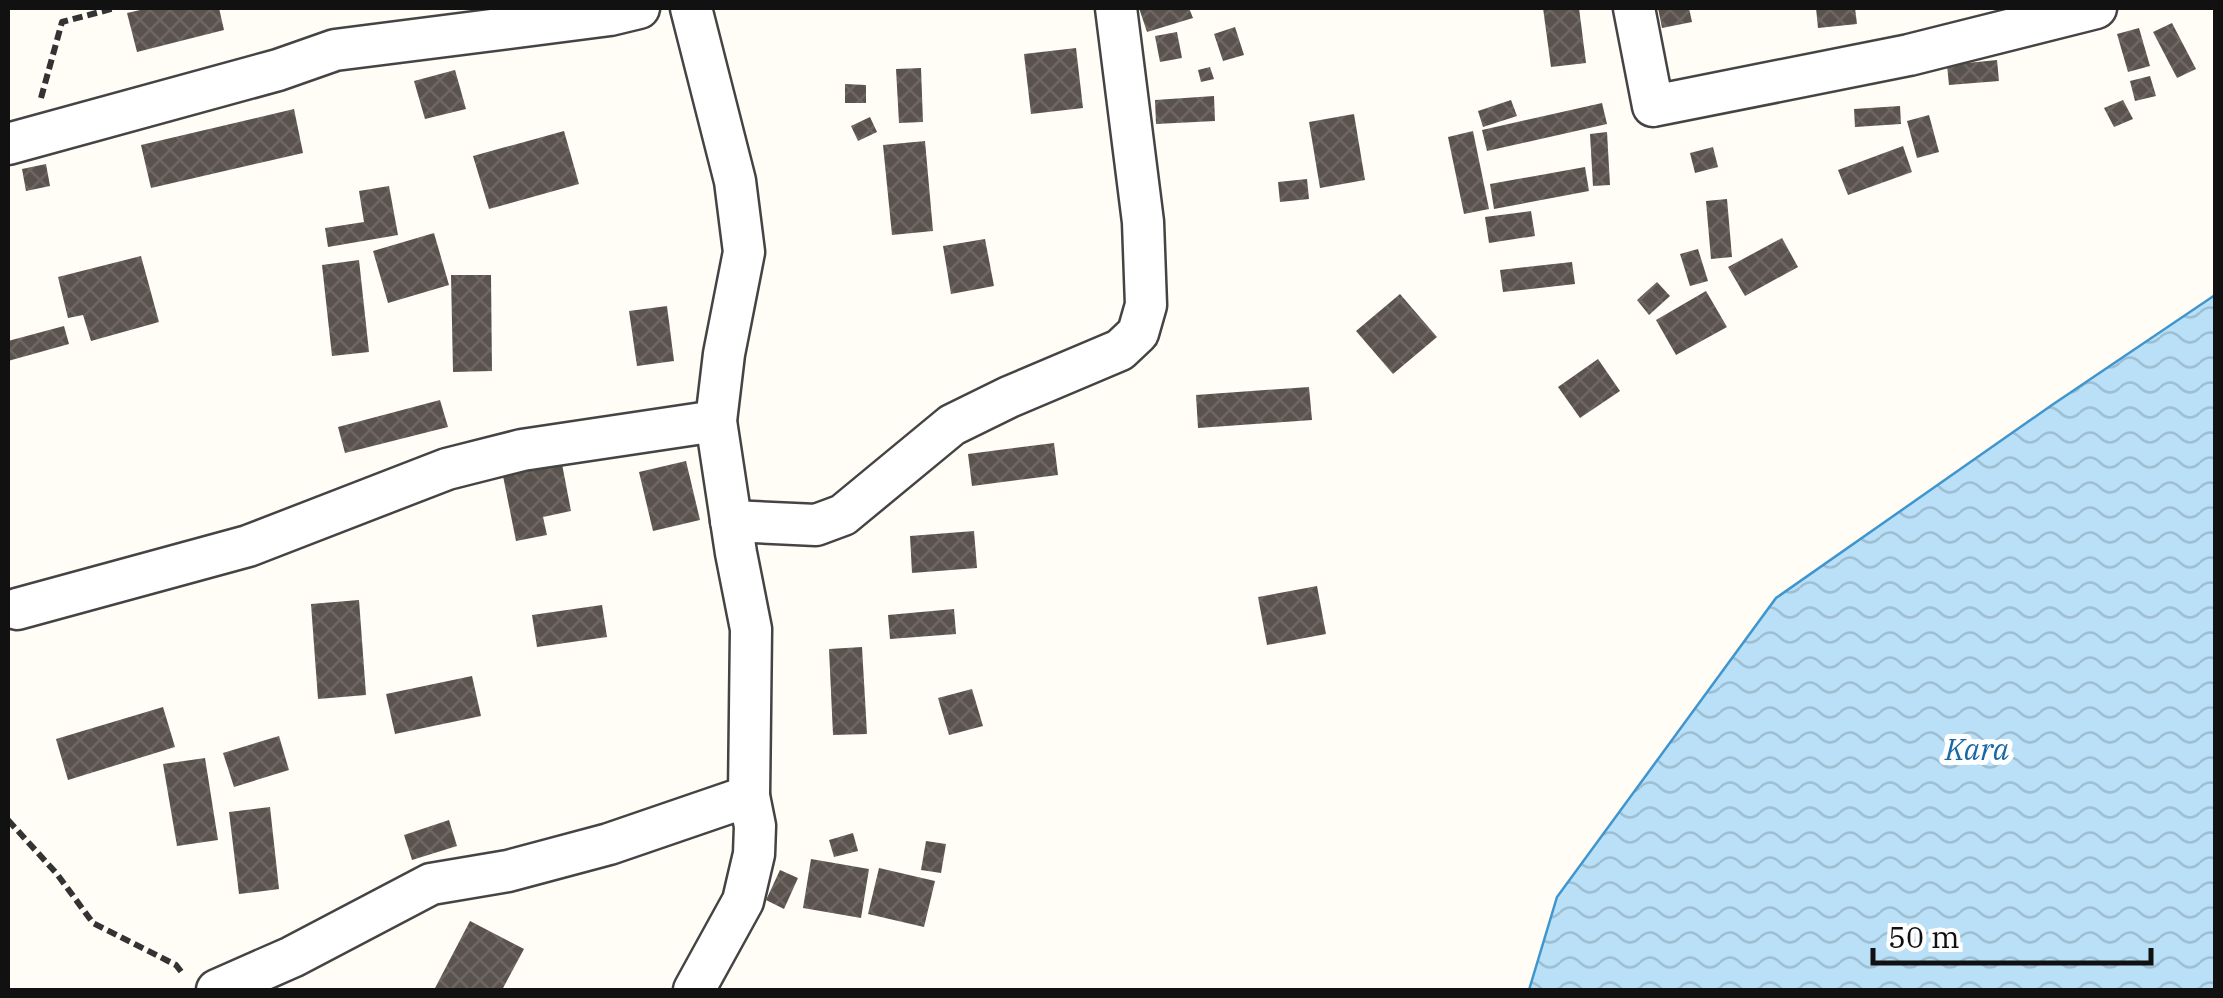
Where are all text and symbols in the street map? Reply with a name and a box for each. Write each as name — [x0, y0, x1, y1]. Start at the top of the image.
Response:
water label: Kara — [1944, 729, 2010, 768]
scale bar — [1873, 903, 2150, 965]
text: 50 m — [1888, 917, 1960, 956]

